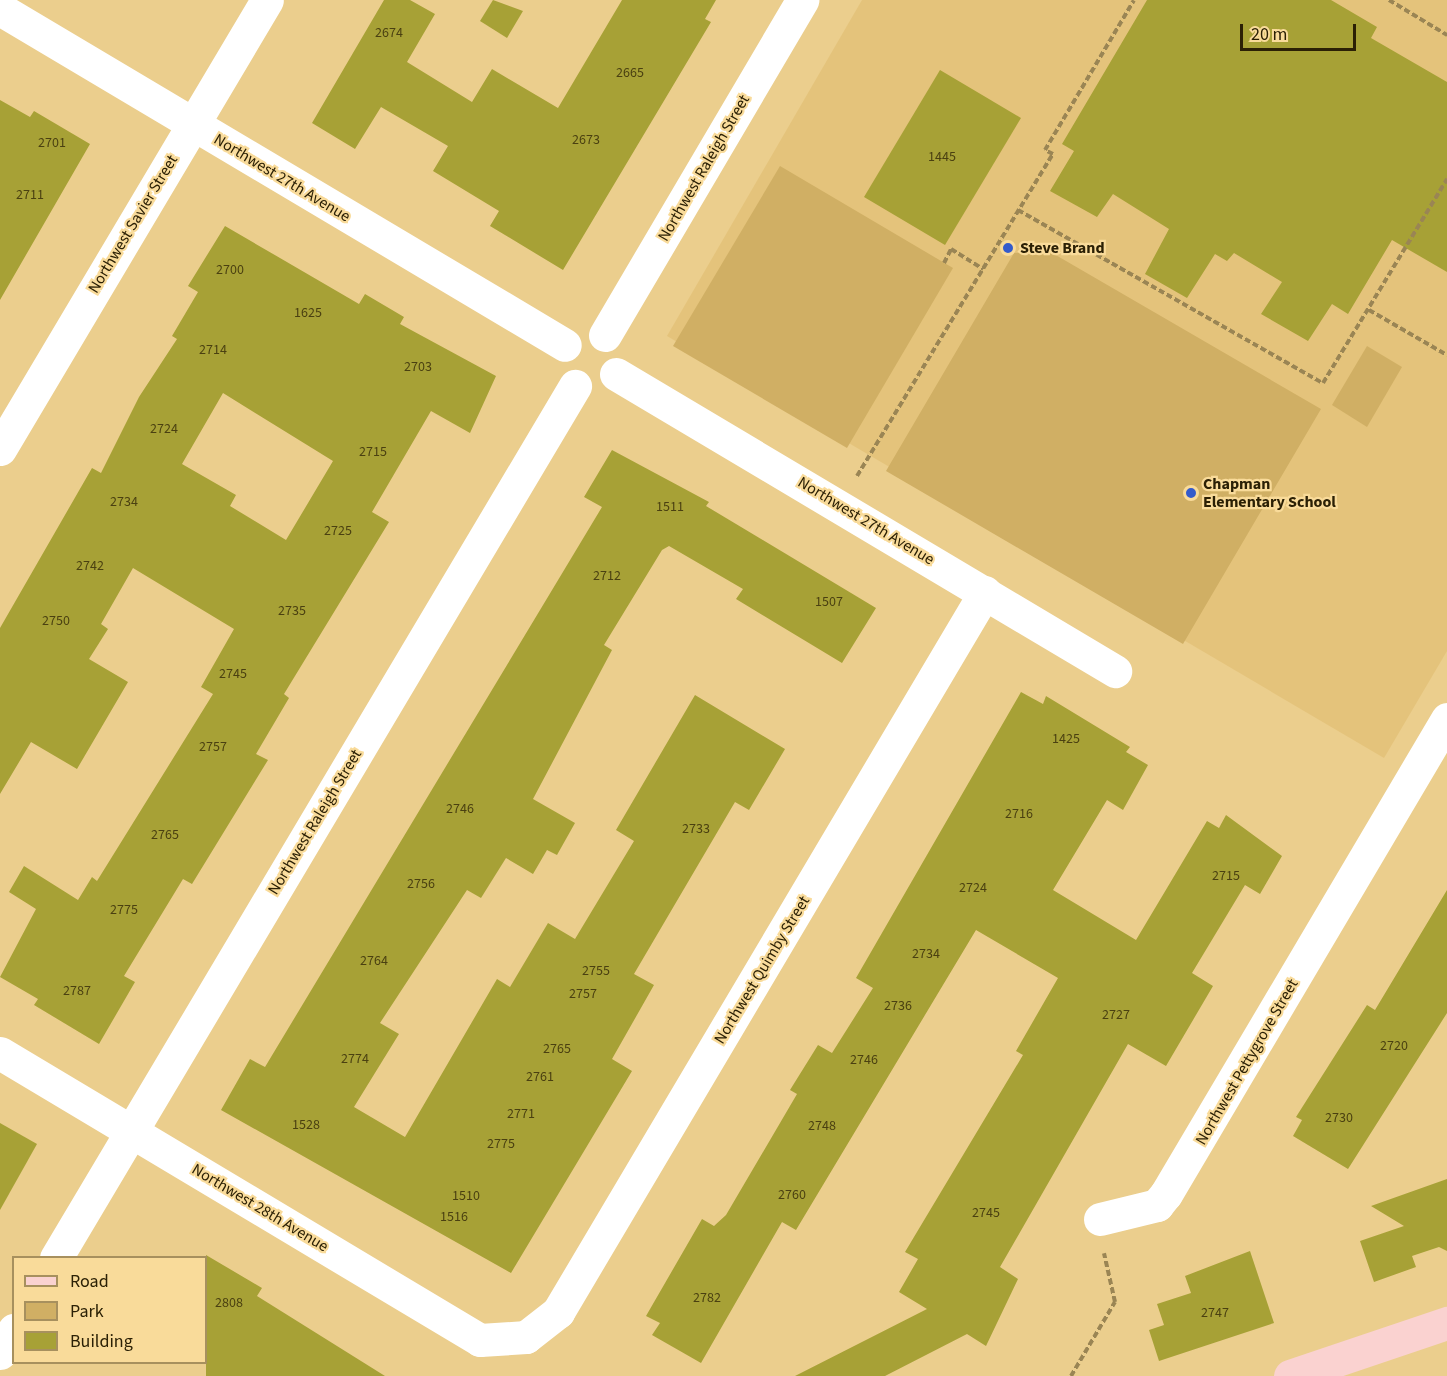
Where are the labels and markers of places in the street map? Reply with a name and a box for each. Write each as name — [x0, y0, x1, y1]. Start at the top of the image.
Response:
place label: Steve Brand — [1020, 238, 1105, 258]
marker: Steve Brand — [1001, 241, 1015, 255]
place label: Chapman Elementary School — [1203, 474, 1336, 512]
marker: Chapman Elementary School — [1184, 486, 1198, 500]

